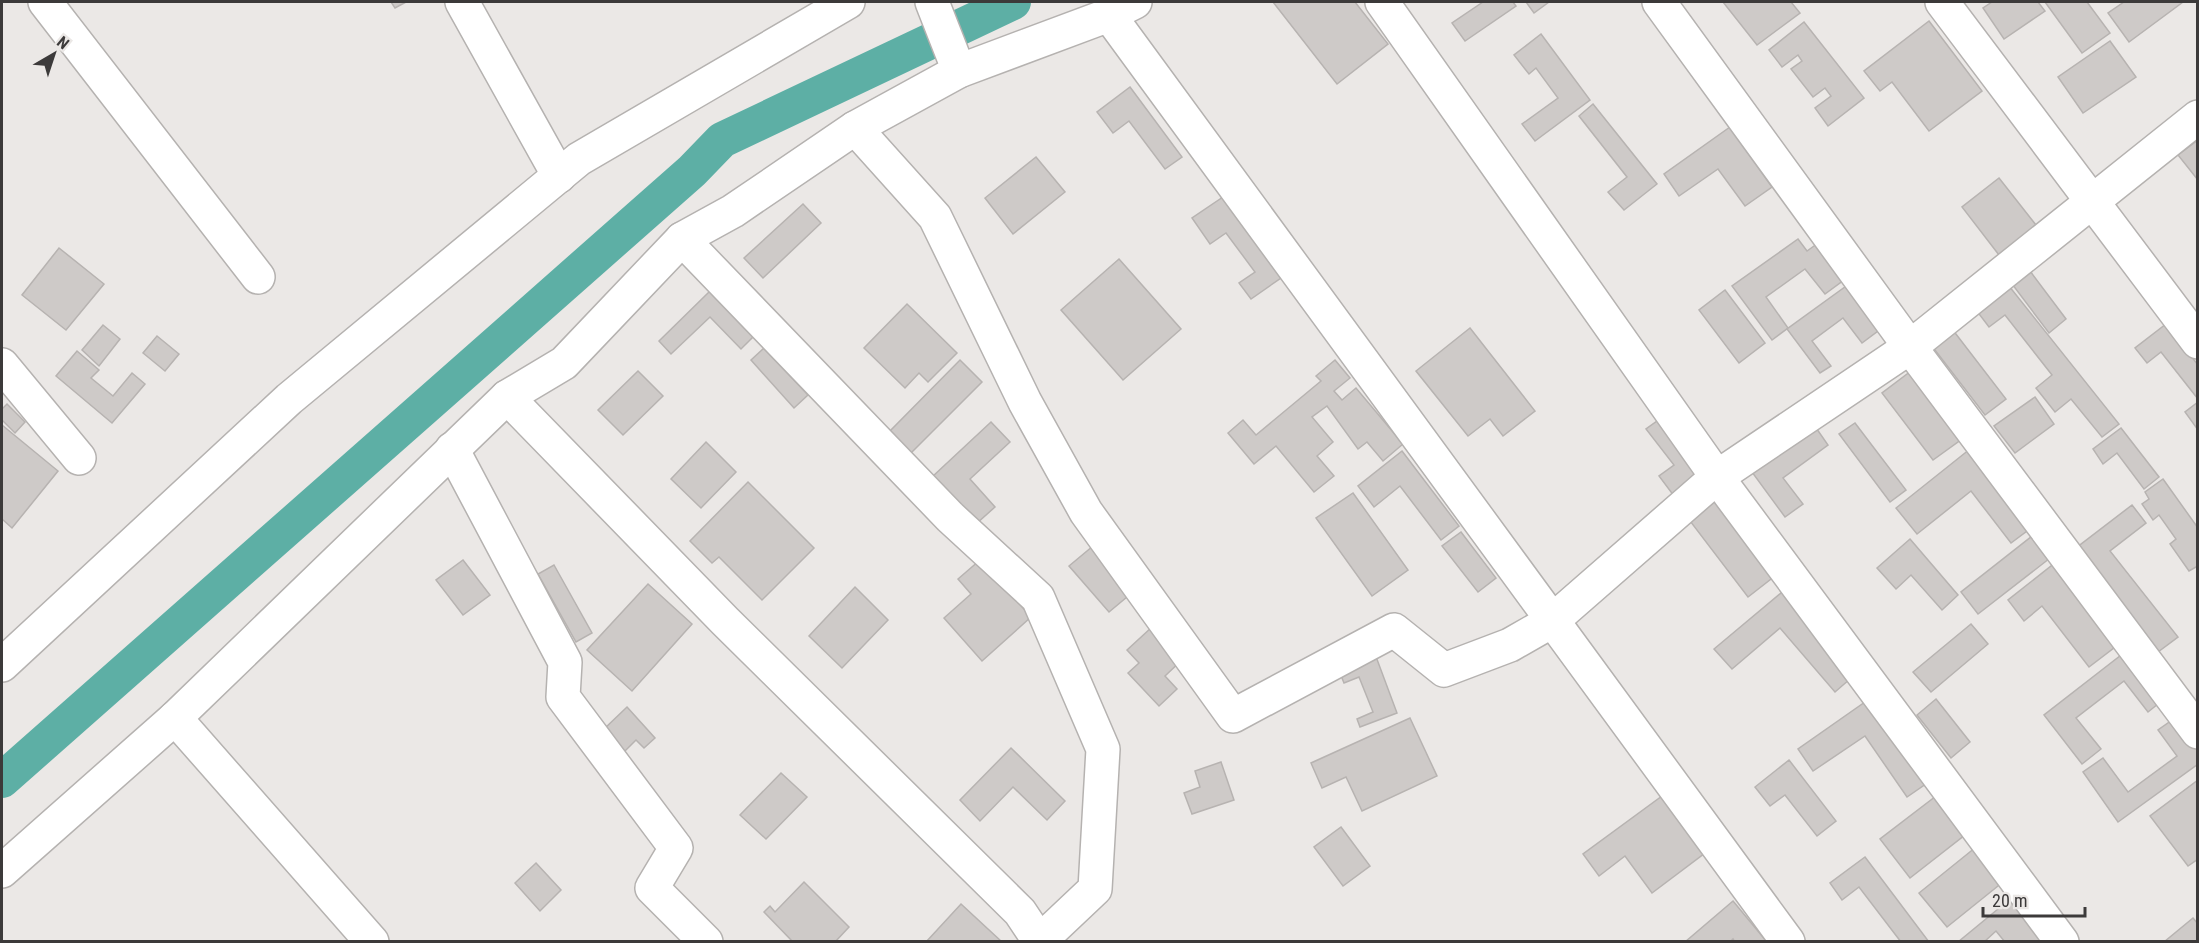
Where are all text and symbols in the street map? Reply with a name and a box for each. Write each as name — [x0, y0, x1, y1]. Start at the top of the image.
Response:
north arrow — [24, 24, 84, 84]
text: N — [53, 32, 73, 53]
scale bar — [1983, 880, 2085, 918]
text: 20 m — [1992, 890, 2027, 911]

